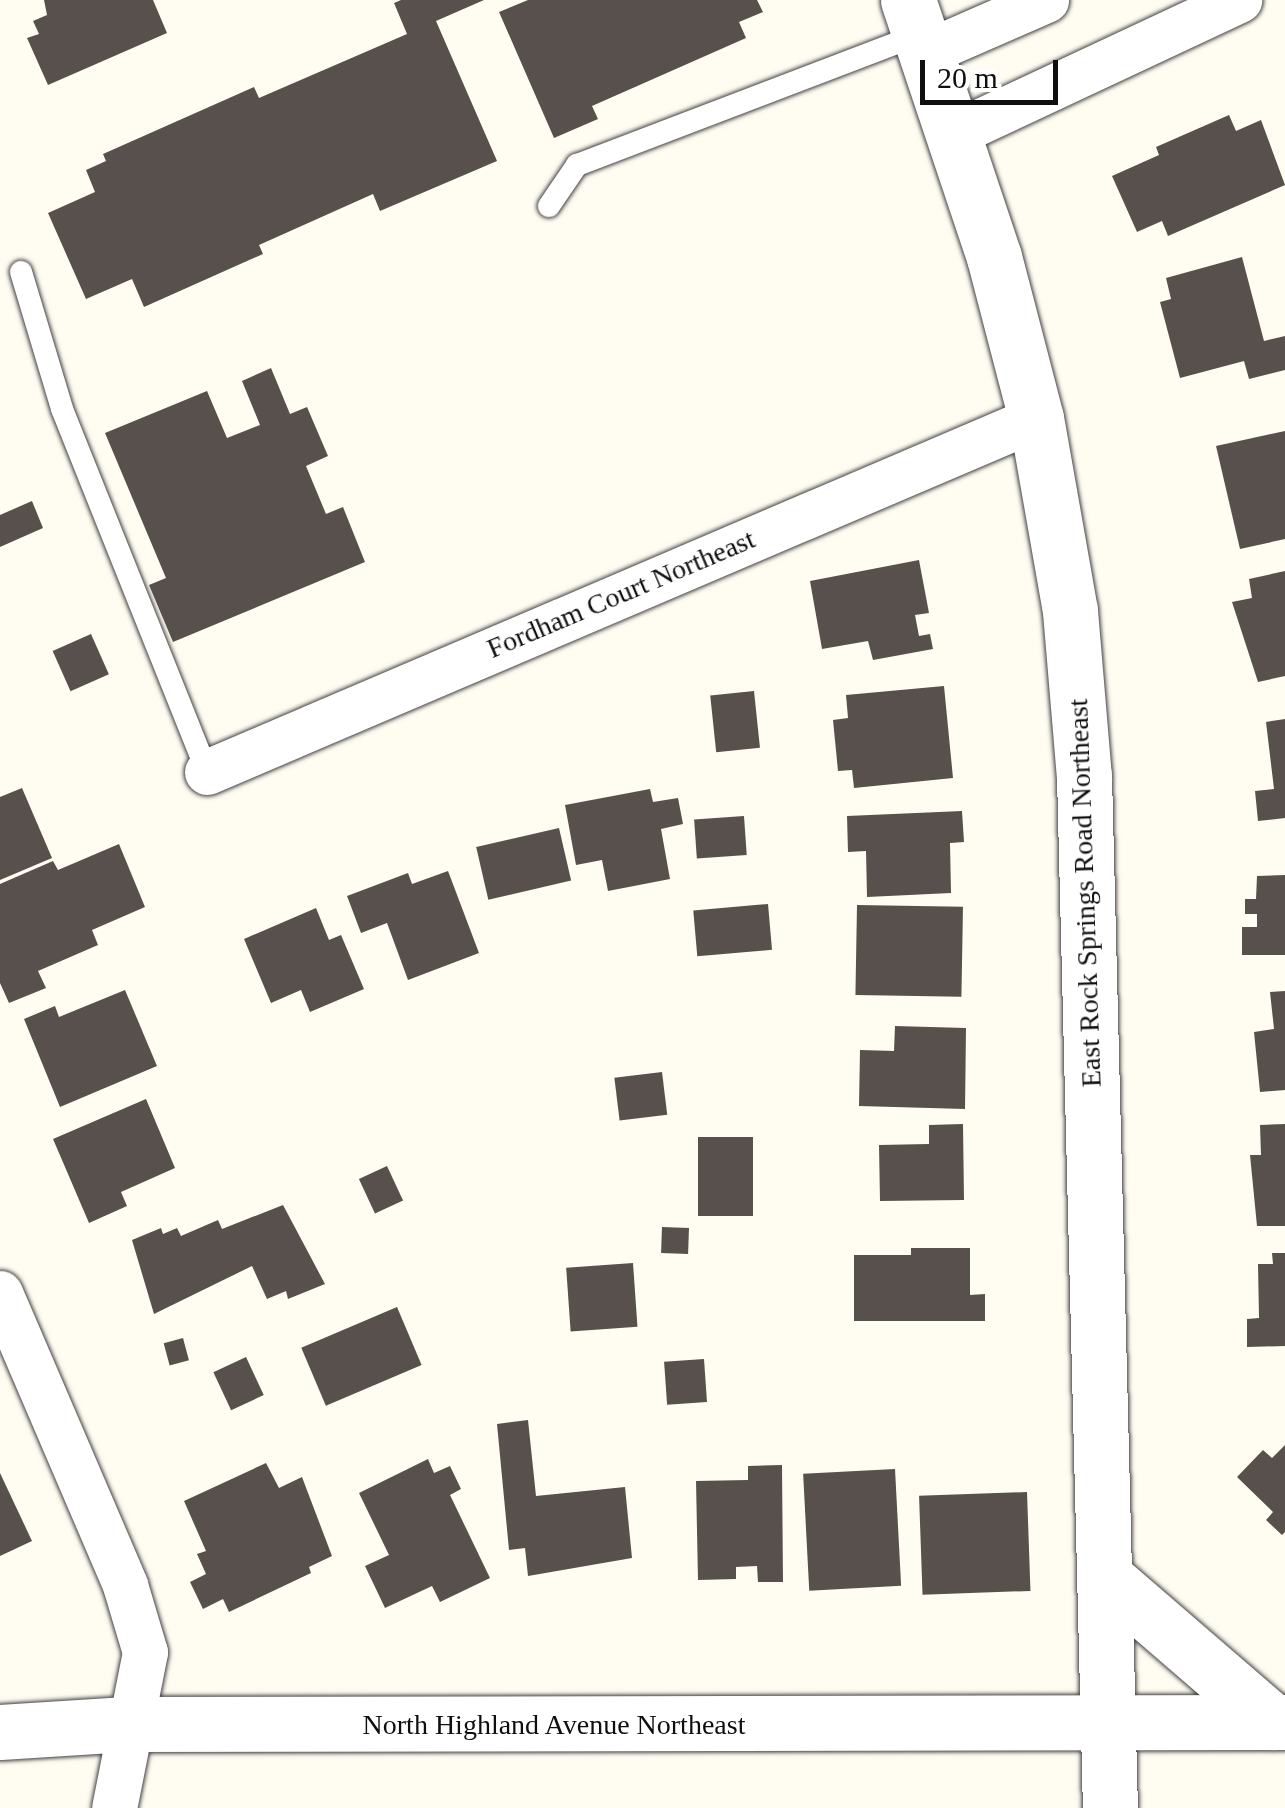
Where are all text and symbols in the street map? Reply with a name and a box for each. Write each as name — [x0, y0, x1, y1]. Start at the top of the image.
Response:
scale bar — [925, 40, 1062, 102]
text: 20 m — [937, 61, 998, 94]
street label: Fordham Court Northeast — [482, 522, 760, 666]
street label: East Rock Springs Road Northeast — [1061, 698, 1109, 1088]
street label: North Highland Avenue Northeast — [362, 1708, 746, 1742]

